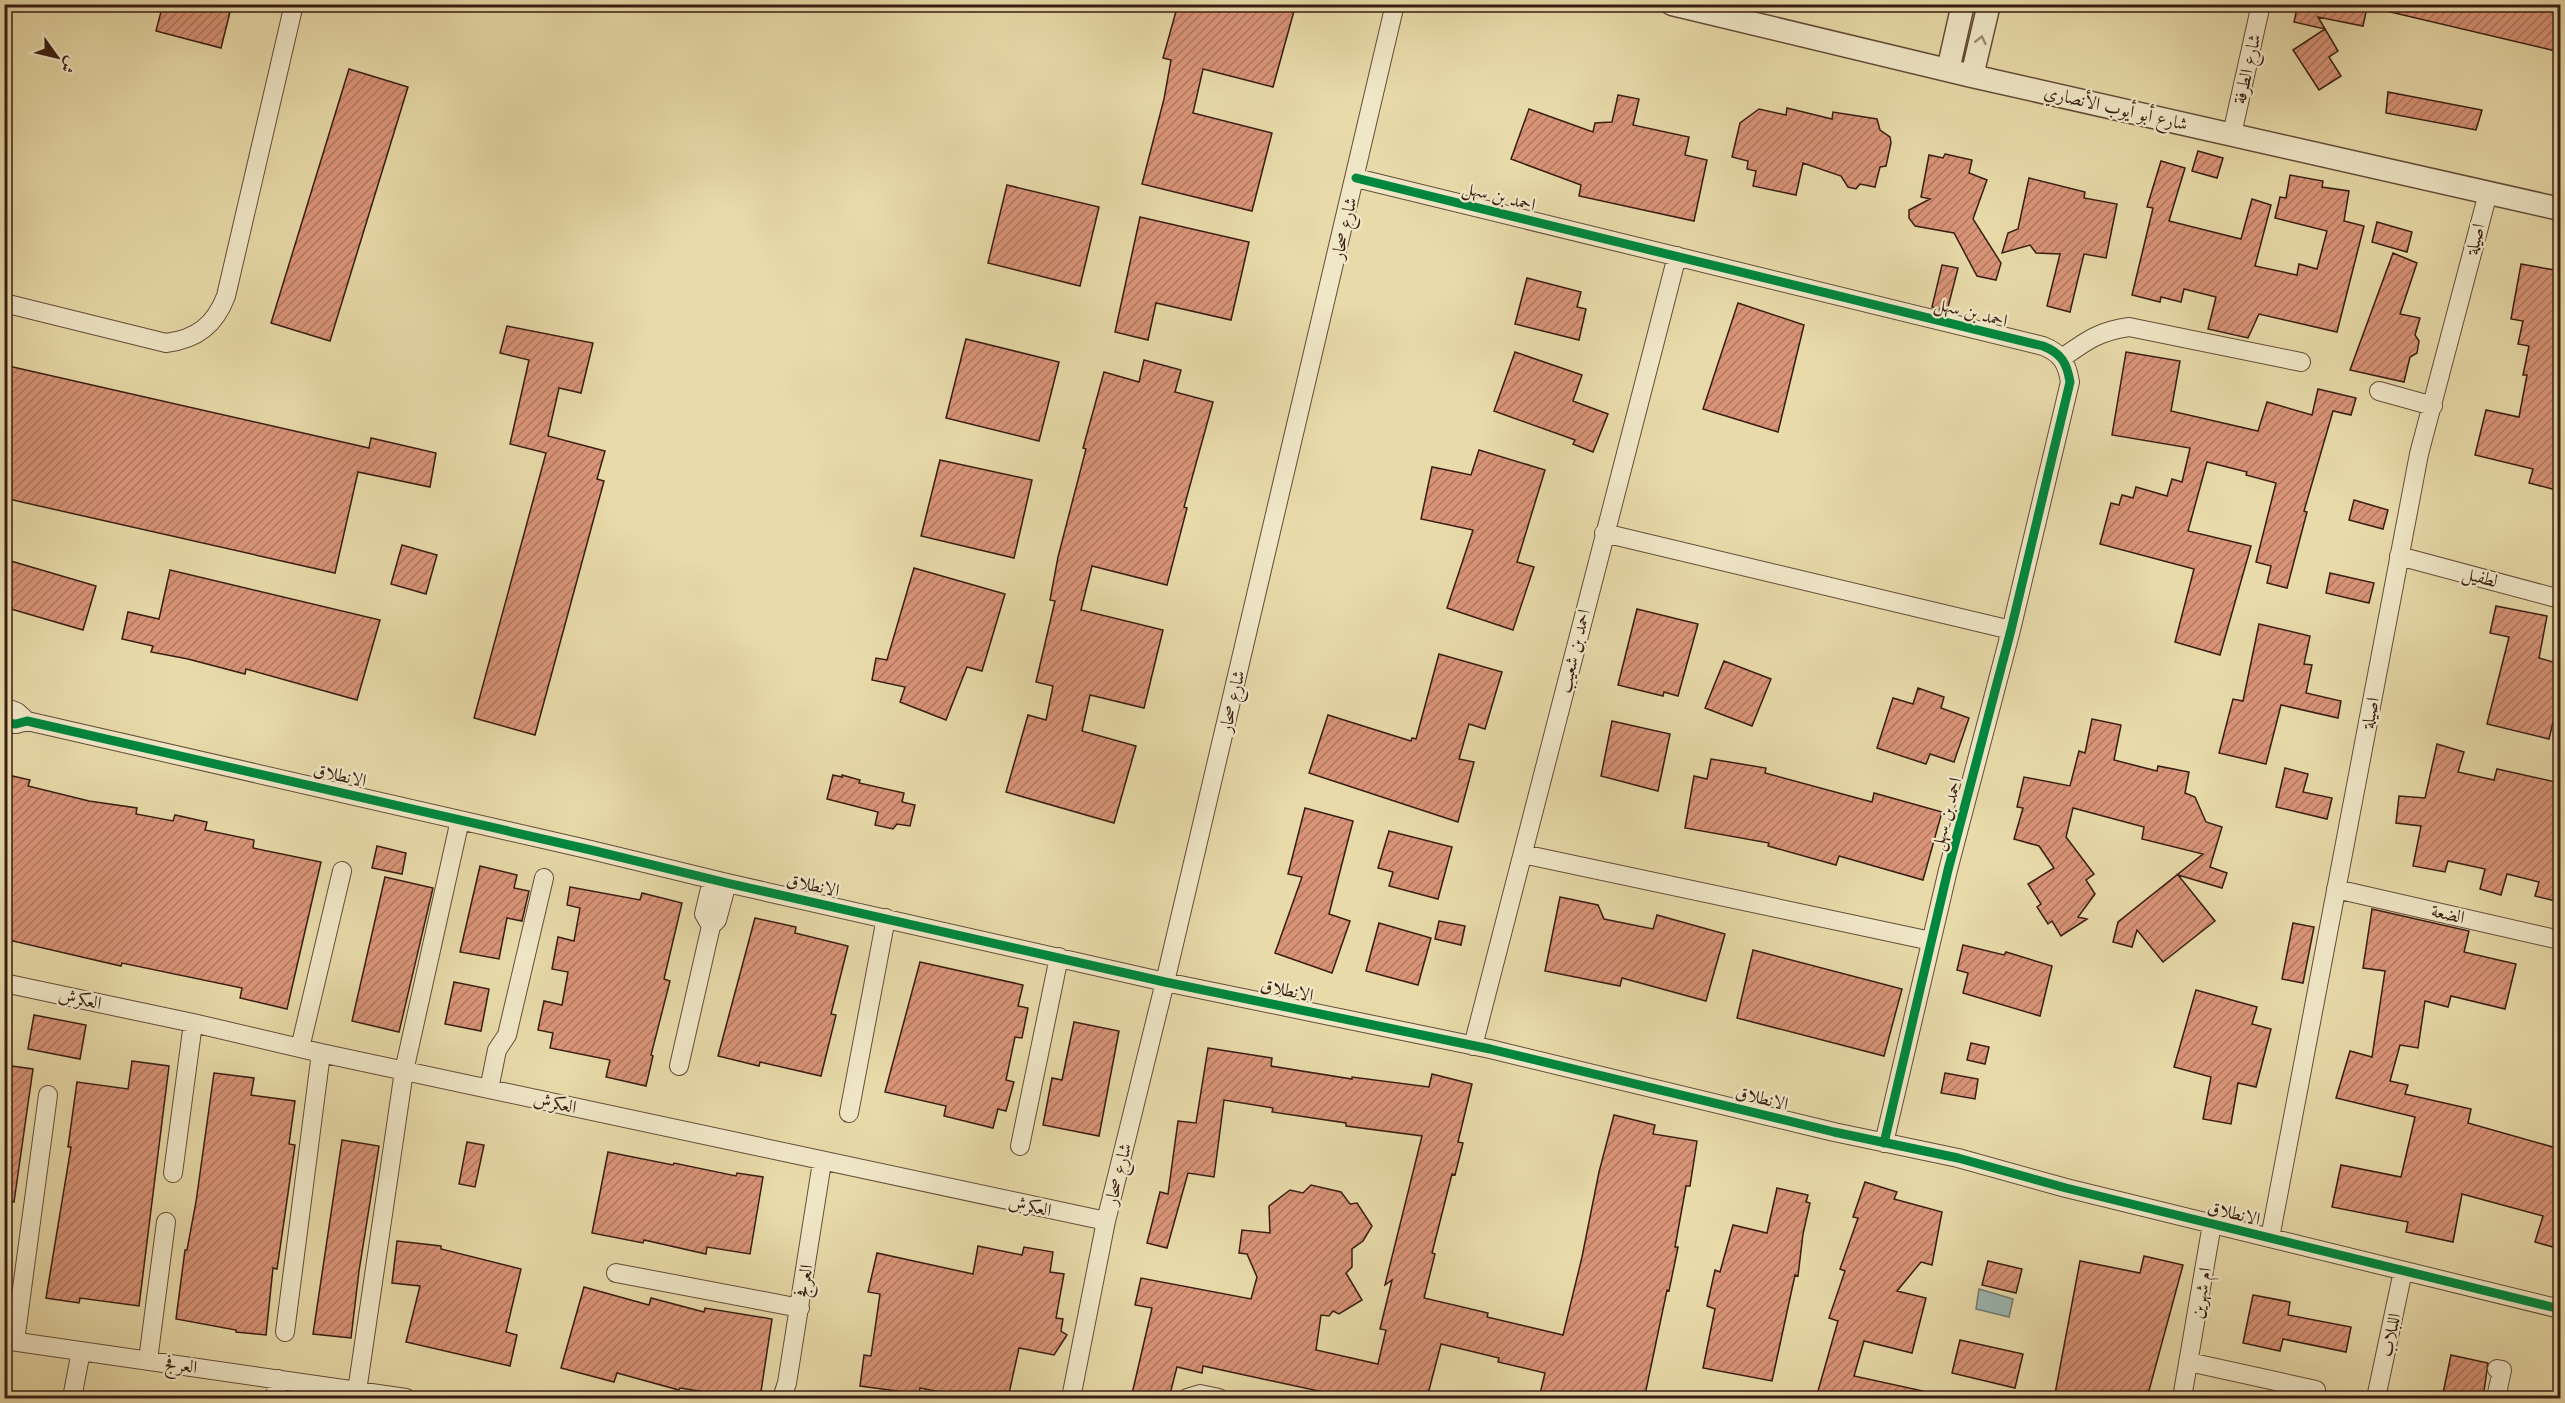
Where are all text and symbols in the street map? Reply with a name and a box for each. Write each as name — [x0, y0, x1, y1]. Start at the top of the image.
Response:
north arrow — [27, 27, 87, 87]
street label: شارع الطرفة — [2228, 32, 2270, 107]
one-way arrow — [1973, 35, 1986, 45]
text: ش — [57, 53, 82, 78]
street label: شارع أبو أيوب الأنصاري — [2041, 79, 2191, 139]
street label: احمد بن سهل — [1460, 176, 1538, 218]
street label: شارع صحار — [1326, 195, 1366, 264]
street label: اصيلة — [2460, 221, 2490, 258]
street label: احمد بن سهل — [1932, 292, 2010, 334]
street label: لطفيل — [2459, 562, 2500, 594]
street label: احمد بن شعيب — [1553, 607, 1596, 695]
street label: شارع صحار — [1214, 668, 1254, 737]
street label: اصيلة — [2356, 695, 2384, 732]
street label: الانطلاق — [311, 758, 369, 792]
street label: احمد بن سهل — [1926, 775, 1968, 853]
street label: الانطلاق — [784, 869, 842, 901]
street label: الضعة — [2429, 900, 2467, 929]
street label: الانطلاق — [1258, 974, 1316, 1006]
street label: العكرش — [56, 984, 104, 1015]
street label: الانطلاق — [1733, 1081, 1791, 1115]
street label: العكرش — [531, 1088, 579, 1119]
street label: شارع صحار — [1099, 1141, 1140, 1210]
street label: العكرش — [1006, 1191, 1054, 1222]
street label: الانطلاق — [2205, 1196, 2263, 1230]
street label: العرفج — [791, 1263, 822, 1300]
street label: ام شهرين — [2186, 1266, 2221, 1321]
street label: اللبلاب — [2375, 1311, 2405, 1359]
street label: العرفج — [163, 1352, 199, 1383]

